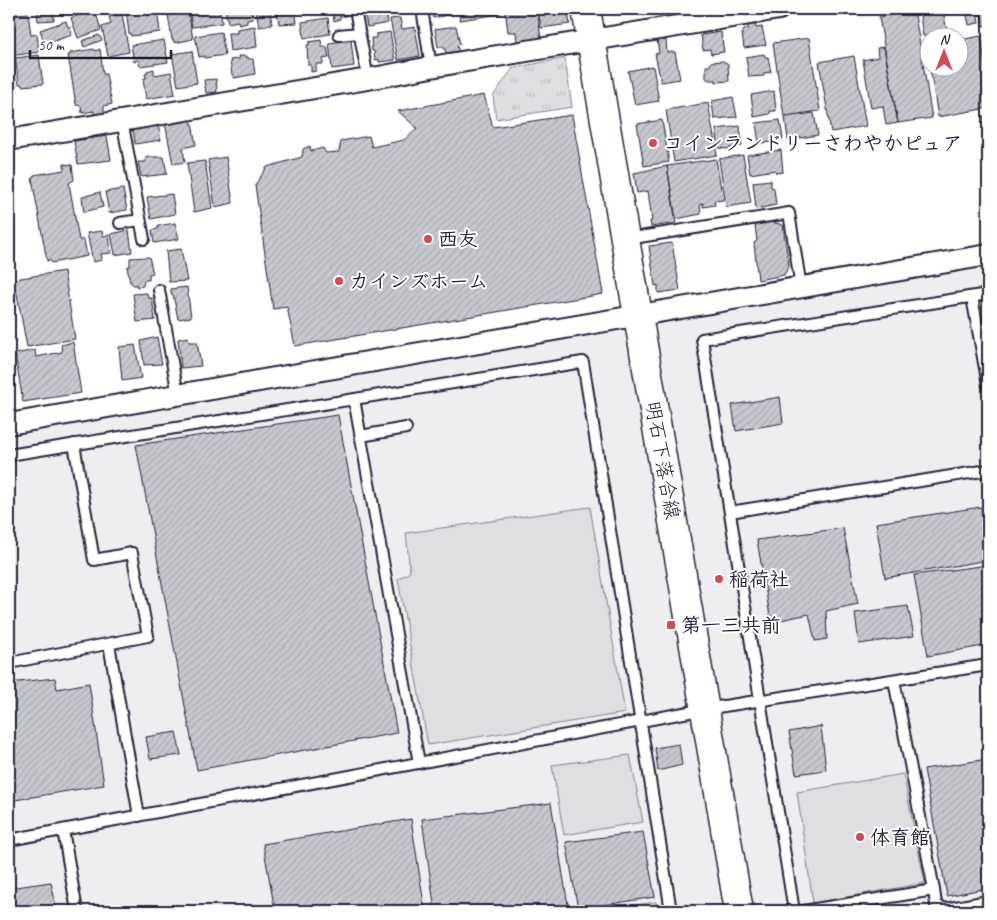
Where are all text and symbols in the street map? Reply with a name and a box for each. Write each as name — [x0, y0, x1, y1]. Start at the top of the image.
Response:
scale bar — [30, 28, 171, 60]
north arrow — [920, 28, 970, 78]
text: N — [940, 31, 951, 48]
text: 50 m — [38, 36, 65, 55]
place label: コインランドリーさわやかピュア — [663, 131, 962, 156]
marker: コインランドリーさわやかピュア — [647, 137, 659, 149]
place label: 西友 — [438, 227, 478, 252]
marker: 西友 — [422, 233, 434, 245]
place label: カインズホーム — [349, 269, 488, 294]
marker: カインズホーム — [333, 275, 345, 287]
street label: 明石下落合線 — [640, 399, 685, 521]
place label: 稲荷社 — [729, 567, 789, 592]
marker: 稲荷社 — [713, 573, 725, 585]
place label: 第一三共前 — [681, 613, 781, 638]
marker: 第一三共前 — [665, 619, 677, 631]
place label: 体育館 — [870, 825, 930, 850]
marker: 体育館 — [854, 831, 866, 843]

